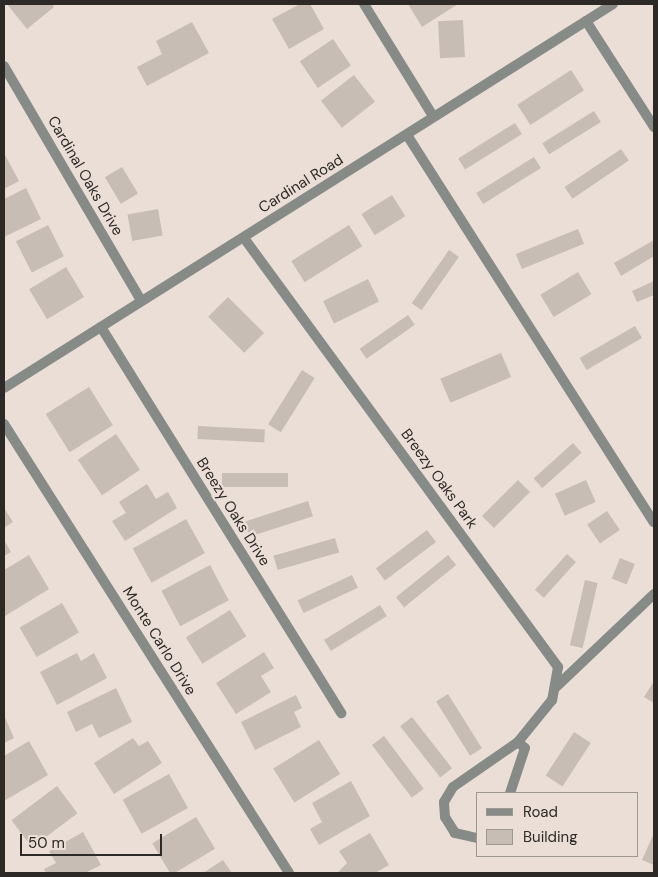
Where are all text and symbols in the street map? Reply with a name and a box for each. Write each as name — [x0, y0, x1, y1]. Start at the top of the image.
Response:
street label: Cardinal Oaks Drive — [43, 113, 127, 239]
street label: Cardinal Road — [255, 151, 347, 217]
street label: Breezy Oaks Park — [397, 426, 481, 532]
street label: Breezy Oaks Drive — [192, 454, 274, 570]
street label: Monte Carlo Drive — [118, 583, 200, 699]
legend — [476, 792, 638, 857]
text: Road — [523, 802, 558, 822]
scale bar — [22, 824, 165, 856]
text: Building — [523, 827, 578, 847]
text: 50 m — [28, 833, 65, 853]

